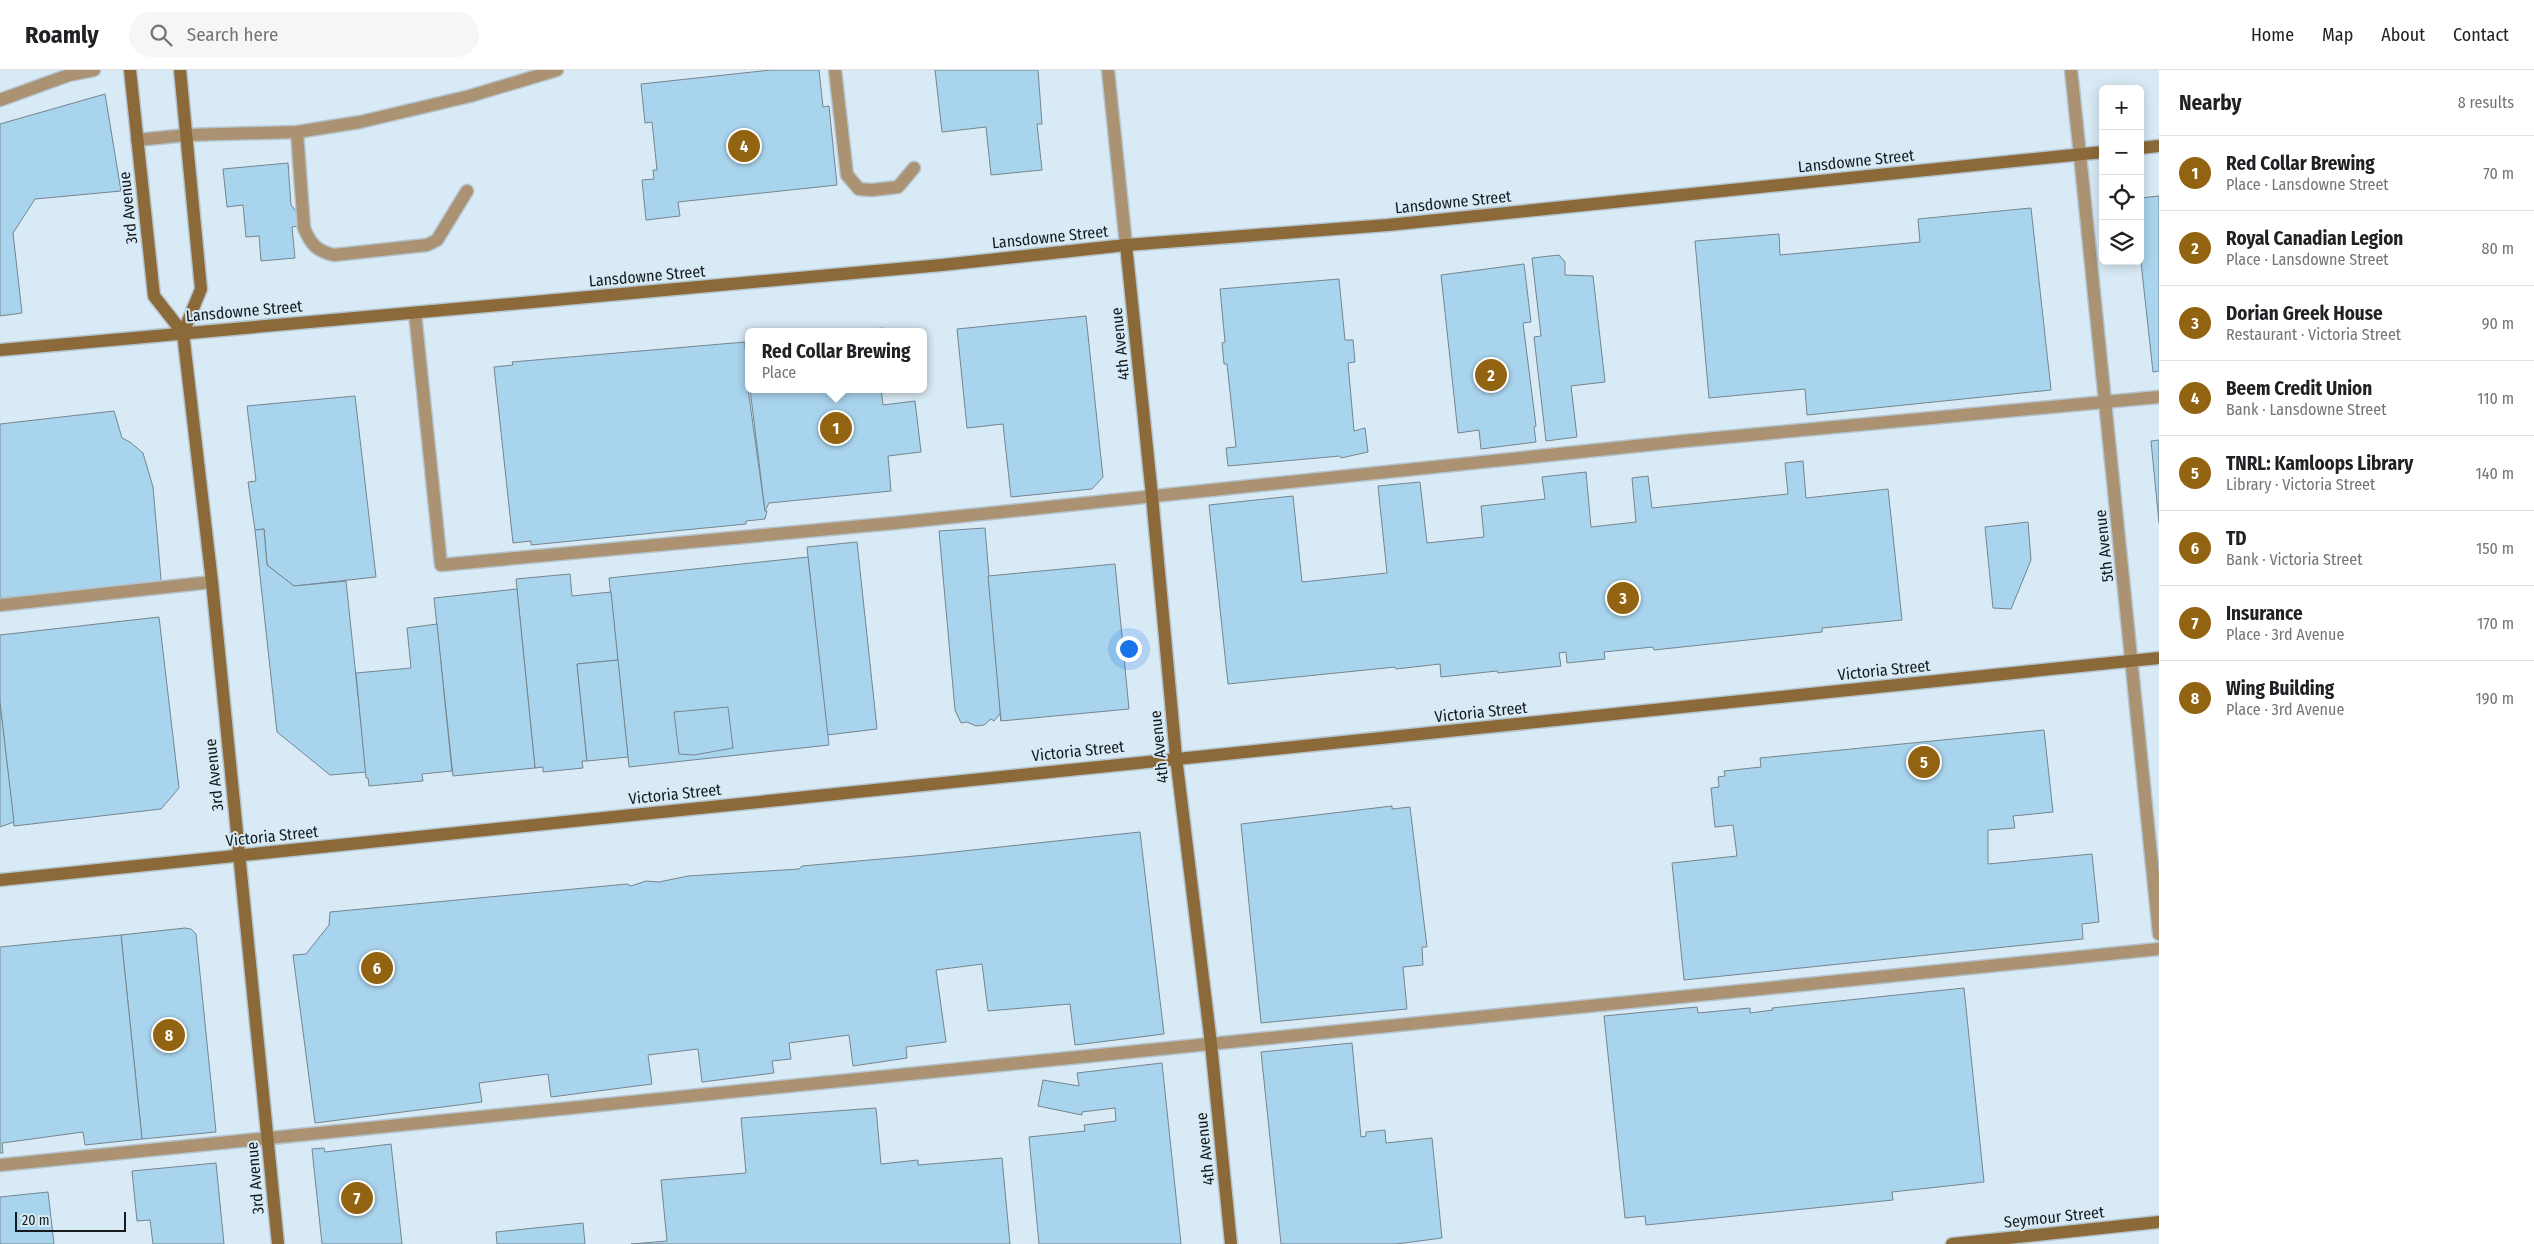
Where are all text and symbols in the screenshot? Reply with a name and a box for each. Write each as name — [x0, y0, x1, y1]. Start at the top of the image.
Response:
search box — [129, 12, 479, 57]
text: Roamly — [25, 21, 99, 49]
icon: search — [147, 21, 175, 49]
text: Search here — [187, 23, 278, 46]
text: Home — [2251, 24, 2294, 46]
text: Map — [2322, 24, 2353, 46]
text: About — [2381, 24, 2425, 46]
text: Contact — [2453, 24, 2509, 46]
map controls — [2099, 85, 2144, 265]
button: + — [2099, 85, 2144, 130]
text: Nearby — [2179, 90, 2241, 116]
text: 8 results — [2458, 93, 2514, 112]
pin: 4 — [728, 127, 760, 165]
button: − — [2099, 130, 2144, 175]
street label: Lansdowne Street — [1797, 145, 1916, 177]
text: Red Collar Brewing — [2226, 152, 2375, 175]
text: 1 — [2192, 164, 2198, 183]
text: 70 m — [2483, 164, 2514, 183]
street label: 3rd Avenue — [115, 171, 141, 245]
button: locate — [2099, 175, 2144, 220]
text: Place · Lansdowne Street — [2226, 175, 2389, 194]
street label: Lansdowne Street — [1394, 186, 1513, 218]
button: layers — [2099, 220, 2144, 265]
street label: Lansdowne Street — [991, 221, 1110, 253]
text: Royal Canadian Legion — [2226, 227, 2403, 250]
text: 2 — [2191, 239, 2199, 258]
text: 80 m — [2482, 239, 2514, 258]
text: Place · Lansdowne Street — [2226, 250, 2389, 269]
street label: Lansdowne Street — [588, 261, 707, 291]
street label: Lansdowne Street — [185, 296, 304, 326]
text: Dorian Greek House — [2226, 302, 2383, 325]
street label: 4th Avenue — [1107, 306, 1133, 381]
text: 3 — [2191, 314, 2199, 333]
text: 90 m — [2482, 314, 2514, 333]
text: Restaurant · Victoria Street — [2226, 325, 2401, 344]
popup — [745, 328, 927, 393]
text: Red Collar Brewing — [762, 340, 910, 363]
pin: 2 — [1475, 356, 1507, 394]
text: Place — [762, 363, 796, 382]
text: Beem Credit Union — [2226, 377, 2372, 400]
text: 4 — [2191, 389, 2199, 408]
text: 110 m — [2477, 389, 2514, 408]
text: Bank · Lansdowne Street — [2226, 400, 2386, 419]
pin: 1 — [820, 409, 852, 447]
text: TNRL: Kamloops Library — [2226, 452, 2413, 475]
text: 5 — [2191, 464, 2199, 483]
text: 140 m — [2476, 464, 2514, 483]
text: Library · Victoria Street — [2226, 475, 2375, 494]
street label: 5th Avenue — [2091, 509, 2117, 583]
text: TD — [2226, 527, 2247, 550]
text: 6 — [2191, 539, 2199, 558]
text: 150 m — [2476, 539, 2514, 558]
text: Bank · Victoria Street — [2226, 550, 2362, 569]
pin: 3 — [1607, 579, 1639, 617]
text: Insurance — [2226, 602, 2303, 625]
text: 7 — [2192, 614, 2198, 633]
text: 170 m — [2477, 614, 2514, 633]
text: Place · 3rd Avenue — [2226, 625, 2344, 644]
your location — [1116, 636, 1142, 662]
street label: Victoria Street — [1837, 656, 1932, 684]
text: Wing Building — [2226, 677, 2334, 700]
text: 8 — [2191, 689, 2199, 708]
text: 190 m — [2476, 689, 2514, 708]
street label: Victoria Street — [1434, 698, 1529, 726]
text: Place · 3rd Avenue — [2226, 700, 2344, 719]
street label: 4th Avenue — [1146, 709, 1172, 784]
street label: Victoria Street — [1031, 737, 1126, 765]
street label: 3rd Avenue — [201, 738, 227, 812]
pin: 5 — [1908, 743, 1940, 781]
street label: Victoria Street — [628, 780, 723, 808]
street label: Victoria Street — [225, 822, 320, 850]
pin: 6 — [361, 949, 393, 987]
pin: 8 — [153, 1016, 185, 1054]
street label: 4th Avenue — [1192, 1111, 1218, 1186]
street label: 3rd Avenue — [242, 1141, 268, 1215]
pin: 7 — [341, 1179, 373, 1217]
street label: Seymour Street — [2003, 1202, 2106, 1232]
scale bar — [15, 1209, 126, 1232]
text: 20 m — [22, 1212, 50, 1229]

